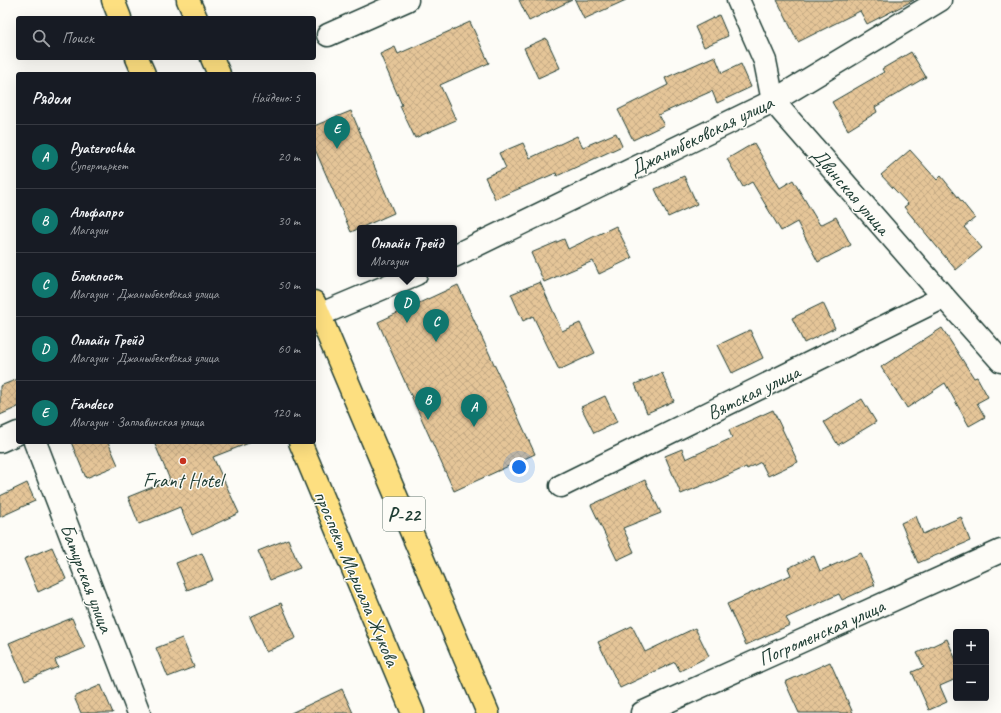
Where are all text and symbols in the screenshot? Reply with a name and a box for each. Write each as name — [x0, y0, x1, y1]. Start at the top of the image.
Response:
search box — [16, 16, 316, 60]
icon: search — [30, 27, 52, 49]
text: Поиск — [62, 29, 94, 48]
text: Рядом — [32, 88, 70, 109]
street label: Джаныбековская улица — [625, 89, 778, 181]
text: Найдено: 5 — [252, 90, 300, 106]
pin: E — [324, 116, 350, 149]
text: Pyaterochka — [70, 139, 134, 158]
street label: Двинская улица — [806, 143, 896, 241]
text: A — [42, 149, 48, 165]
text: 20 m — [278, 149, 300, 165]
text: Супермаркет — [70, 158, 128, 174]
text: Альфапро — [70, 203, 123, 222]
text: B — [42, 213, 48, 229]
text: 30 m — [278, 213, 300, 229]
text: Магазин — [70, 222, 108, 238]
popup — [357, 225, 457, 277]
text: Онлайн Трейд — [371, 234, 443, 253]
text: Магазин — [371, 253, 409, 269]
text: Блокпост — [70, 267, 122, 286]
text: C — [42, 277, 48, 293]
text: 50 m — [278, 277, 300, 293]
text: Магазин · Джаныбековская улица — [70, 286, 219, 302]
pin: D — [394, 290, 420, 323]
pin: C — [423, 309, 449, 342]
text: Онлайн Трейд — [70, 331, 143, 350]
text: D — [41, 341, 49, 357]
text: 60 m — [278, 341, 300, 357]
text: Магазин · Джаныбековская улица — [70, 350, 219, 366]
street label: Вятская улица — [703, 358, 805, 426]
pin: B — [415, 387, 441, 420]
pin: A — [461, 394, 487, 427]
text: Fandeco — [70, 395, 112, 414]
text: E — [42, 405, 48, 421]
text: 120 m — [272, 405, 300, 421]
text: Магазин · Заплавинская улица — [70, 414, 204, 430]
marker: Frant Hotel — [178, 456, 188, 466]
your location — [509, 457, 529, 477]
place label: Frant Hotel — [143, 468, 227, 493]
street label: проспект Маршала Жукова — [308, 486, 406, 672]
road number: Р-22 — [383, 497, 425, 531]
street label: Батурская улица — [54, 520, 119, 637]
street label: Погроменская улица — [754, 593, 890, 671]
map controls — [953, 629, 989, 701]
button: + — [953, 629, 989, 665]
button: − — [953, 665, 989, 701]

